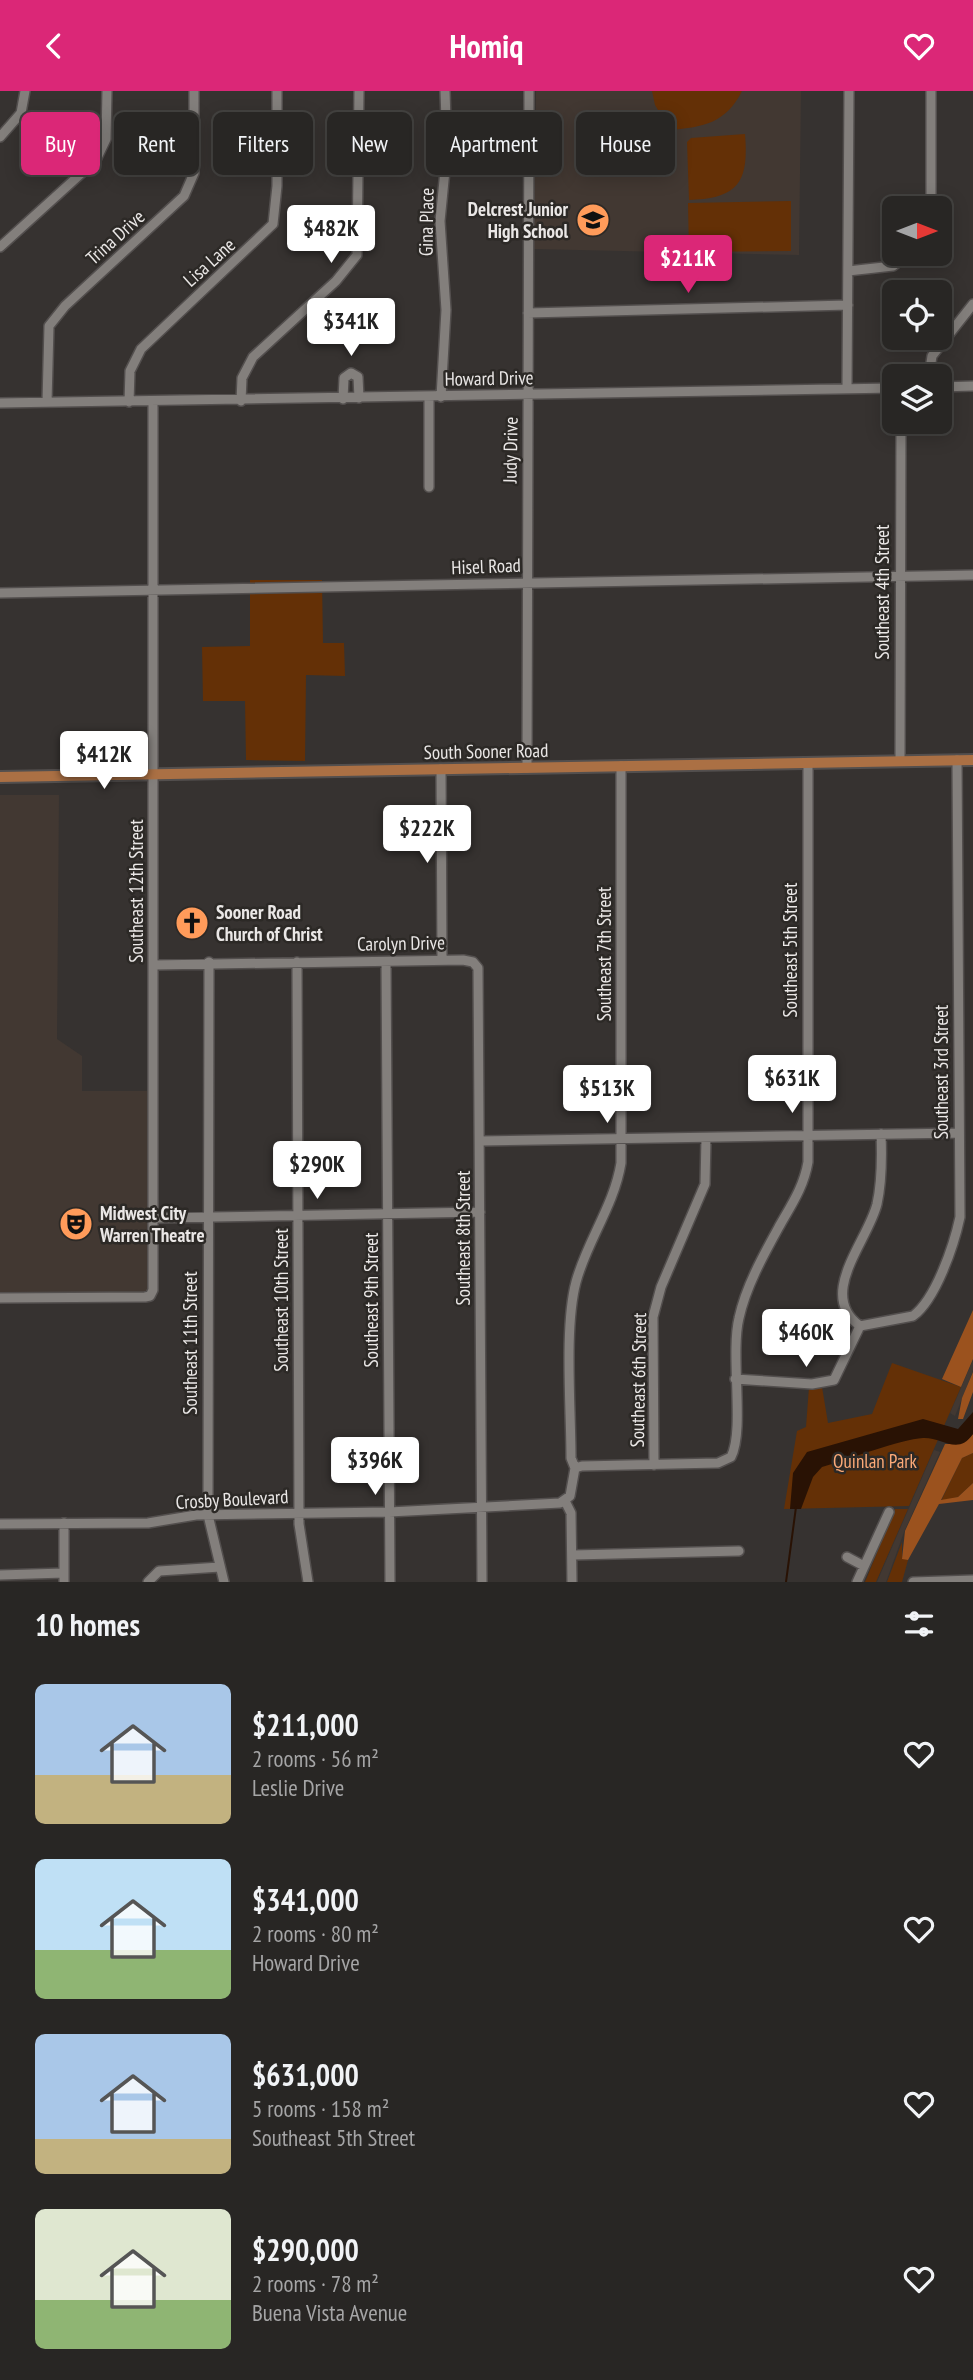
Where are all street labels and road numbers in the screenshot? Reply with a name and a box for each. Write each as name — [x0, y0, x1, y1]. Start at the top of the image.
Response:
street label: Gina Place — [413, 187, 439, 256]
street label: Trina Drive — [81, 204, 149, 270]
street label: Lisa Lane — [178, 232, 240, 291]
street label: Howard Drive — [444, 365, 534, 391]
street label: Judy Drive — [497, 417, 523, 484]
street label: Southeast 4th Street — [870, 524, 894, 659]
street label: Hisel Road — [451, 553, 521, 579]
street label: South Sooner Road — [424, 738, 548, 764]
street label: Southeast 12th Street — [124, 819, 148, 963]
street label: Southeast 5th Street — [778, 882, 802, 1017]
street label: Southeast 7th Street — [592, 886, 616, 1021]
street label: Carolyn Drive — [357, 930, 445, 956]
street label: Southeast 3rd Street — [929, 1004, 953, 1139]
street label: Southeast 8th Street — [451, 1170, 475, 1305]
street label: Southeast 10th Street — [269, 1228, 293, 1372]
street label: Southeast 9th Street — [359, 1232, 383, 1367]
street label: Southeast 11th Street — [178, 1271, 202, 1415]
street label: Southeast 6th Street — [625, 1312, 651, 1448]
street label: Crosby Boulevard — [175, 1484, 289, 1514]

